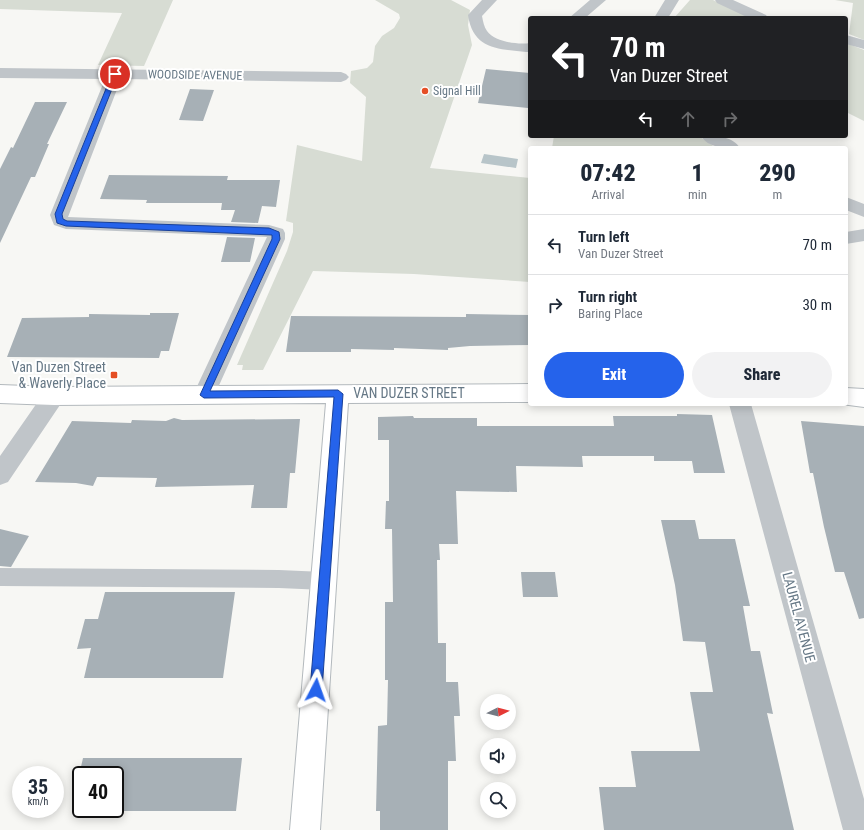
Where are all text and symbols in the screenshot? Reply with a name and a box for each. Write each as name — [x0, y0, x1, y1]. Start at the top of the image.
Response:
text: 70 m — [610, 31, 666, 64]
icon: left — [544, 32, 596, 84]
pin — [98, 57, 132, 91]
icon: arrive — [104, 63, 126, 85]
text: Van Duzer Street — [610, 65, 728, 86]
street label: WOODSIDE AVENUE — [148, 67, 242, 83]
place label: Signal Hill — [433, 84, 481, 98]
marker: Signal Hill — [420, 86, 430, 96]
icon: left — [635, 108, 657, 130]
icon: ahead — [677, 108, 699, 130]
icon: right — [719, 108, 741, 130]
text: 07:42 — [580, 159, 636, 187]
text: 1 — [691, 159, 704, 187]
text: 290 — [759, 159, 796, 187]
text: Arrival — [591, 187, 625, 202]
text: min — [688, 187, 707, 202]
text: m — [773, 187, 782, 202]
text: Turn left — [578, 228, 629, 246]
icon: left — [544, 234, 566, 256]
text: 70 m — [802, 236, 832, 254]
text: Van Duzer Street — [578, 246, 663, 261]
text: Turn right — [578, 288, 637, 306]
icon: right — [544, 294, 566, 316]
text: 30 m — [802, 296, 832, 314]
text: Baring Place — [578, 306, 642, 321]
button: Exit — [544, 352, 684, 398]
button: Share — [692, 352, 832, 398]
place label: Van Duzen Street & Waverly Place — [12, 359, 106, 391]
marker: Van Duzen Street & Waverly Place — [109, 370, 119, 380]
street label: VAN DUZER STREET — [353, 385, 465, 401]
street label: LAUREL AVENUE — [779, 570, 819, 664]
position arrow — [295, 669, 337, 711]
north arrow — [480, 694, 516, 730]
map controls — [480, 694, 516, 818]
button: sound — [480, 738, 516, 774]
speed limit sign: 40 — [72, 766, 124, 818]
text: 35 — [28, 775, 48, 799]
button: search — [480, 782, 516, 818]
text: km/h — [28, 796, 48, 807]

